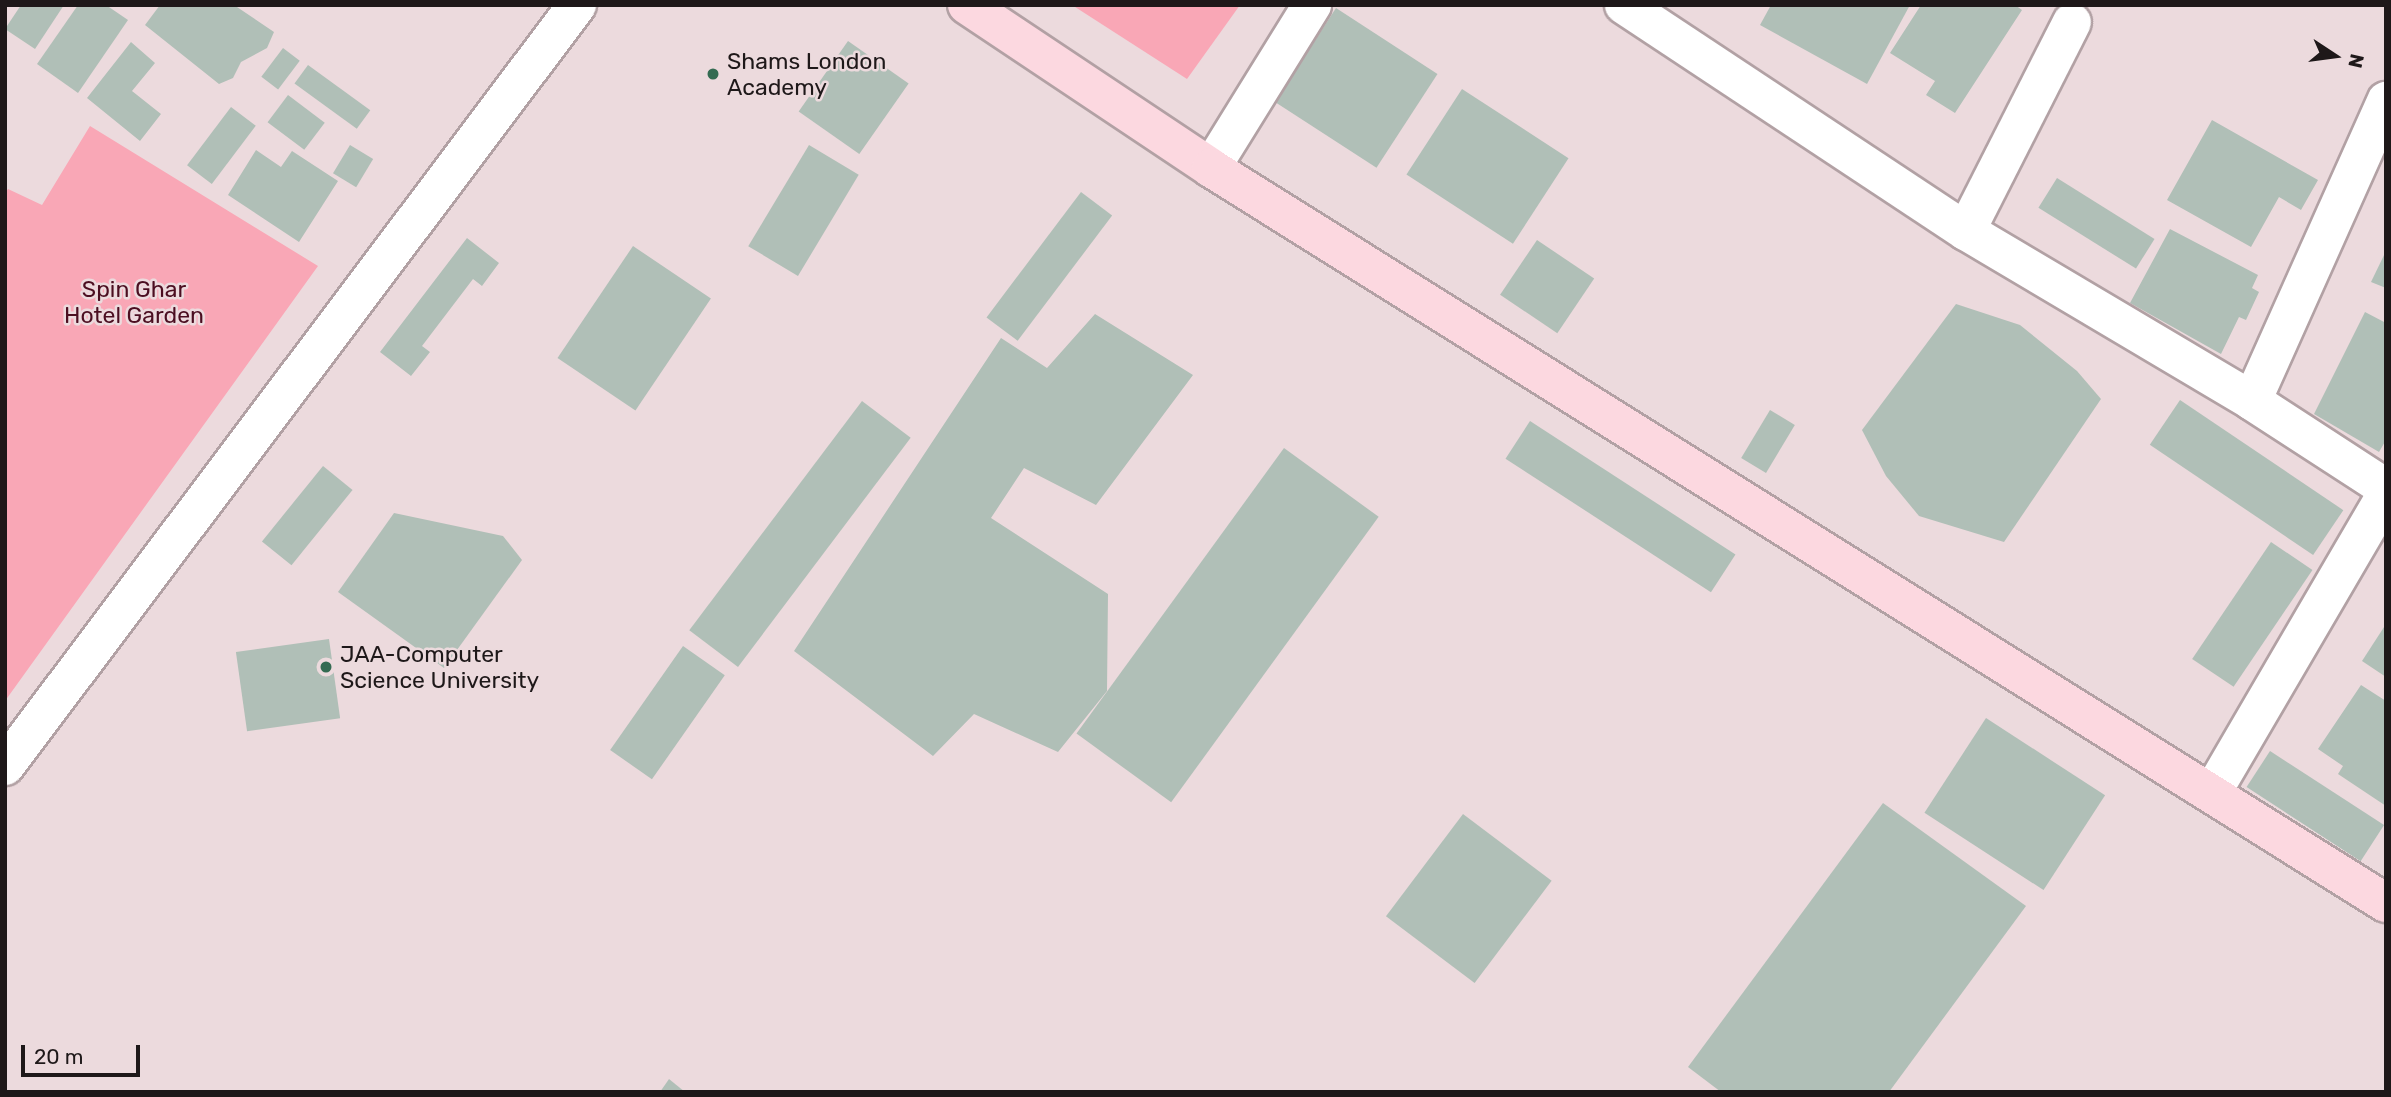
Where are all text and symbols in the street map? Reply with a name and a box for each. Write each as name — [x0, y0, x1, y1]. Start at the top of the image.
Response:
north arrow — [2300, 21, 2370, 91]
place label: Shams London Academy — [727, 47, 886, 101]
text: N — [2343, 52, 2369, 70]
marker: Shams London Academy — [705, 66, 721, 82]
park label: Spin Ghar Hotel Garden — [64, 275, 204, 329]
place label: JAA-Computer Science University — [340, 640, 539, 694]
marker: JAA-Computer Science University — [318, 659, 334, 675]
scale bar — [24, 1030, 144, 1074]
text: 20 m — [34, 1044, 83, 1069]

